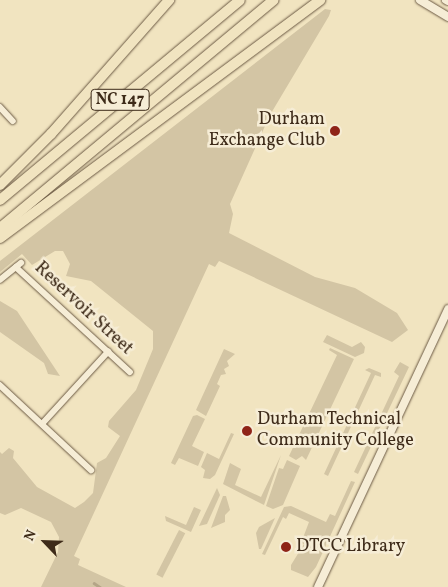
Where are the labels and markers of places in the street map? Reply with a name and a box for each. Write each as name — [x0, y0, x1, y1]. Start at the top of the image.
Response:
place label: Durham Exchange Club — [209, 110, 325, 152]
marker: Durham Exchange Club — [329, 125, 341, 137]
place label: Durham Technical Community College — [257, 410, 414, 452]
marker: Durham Technical Community College — [241, 425, 253, 437]
place label: DTCC Library — [296, 536, 405, 558]
marker: DTCC Library — [280, 541, 292, 553]

